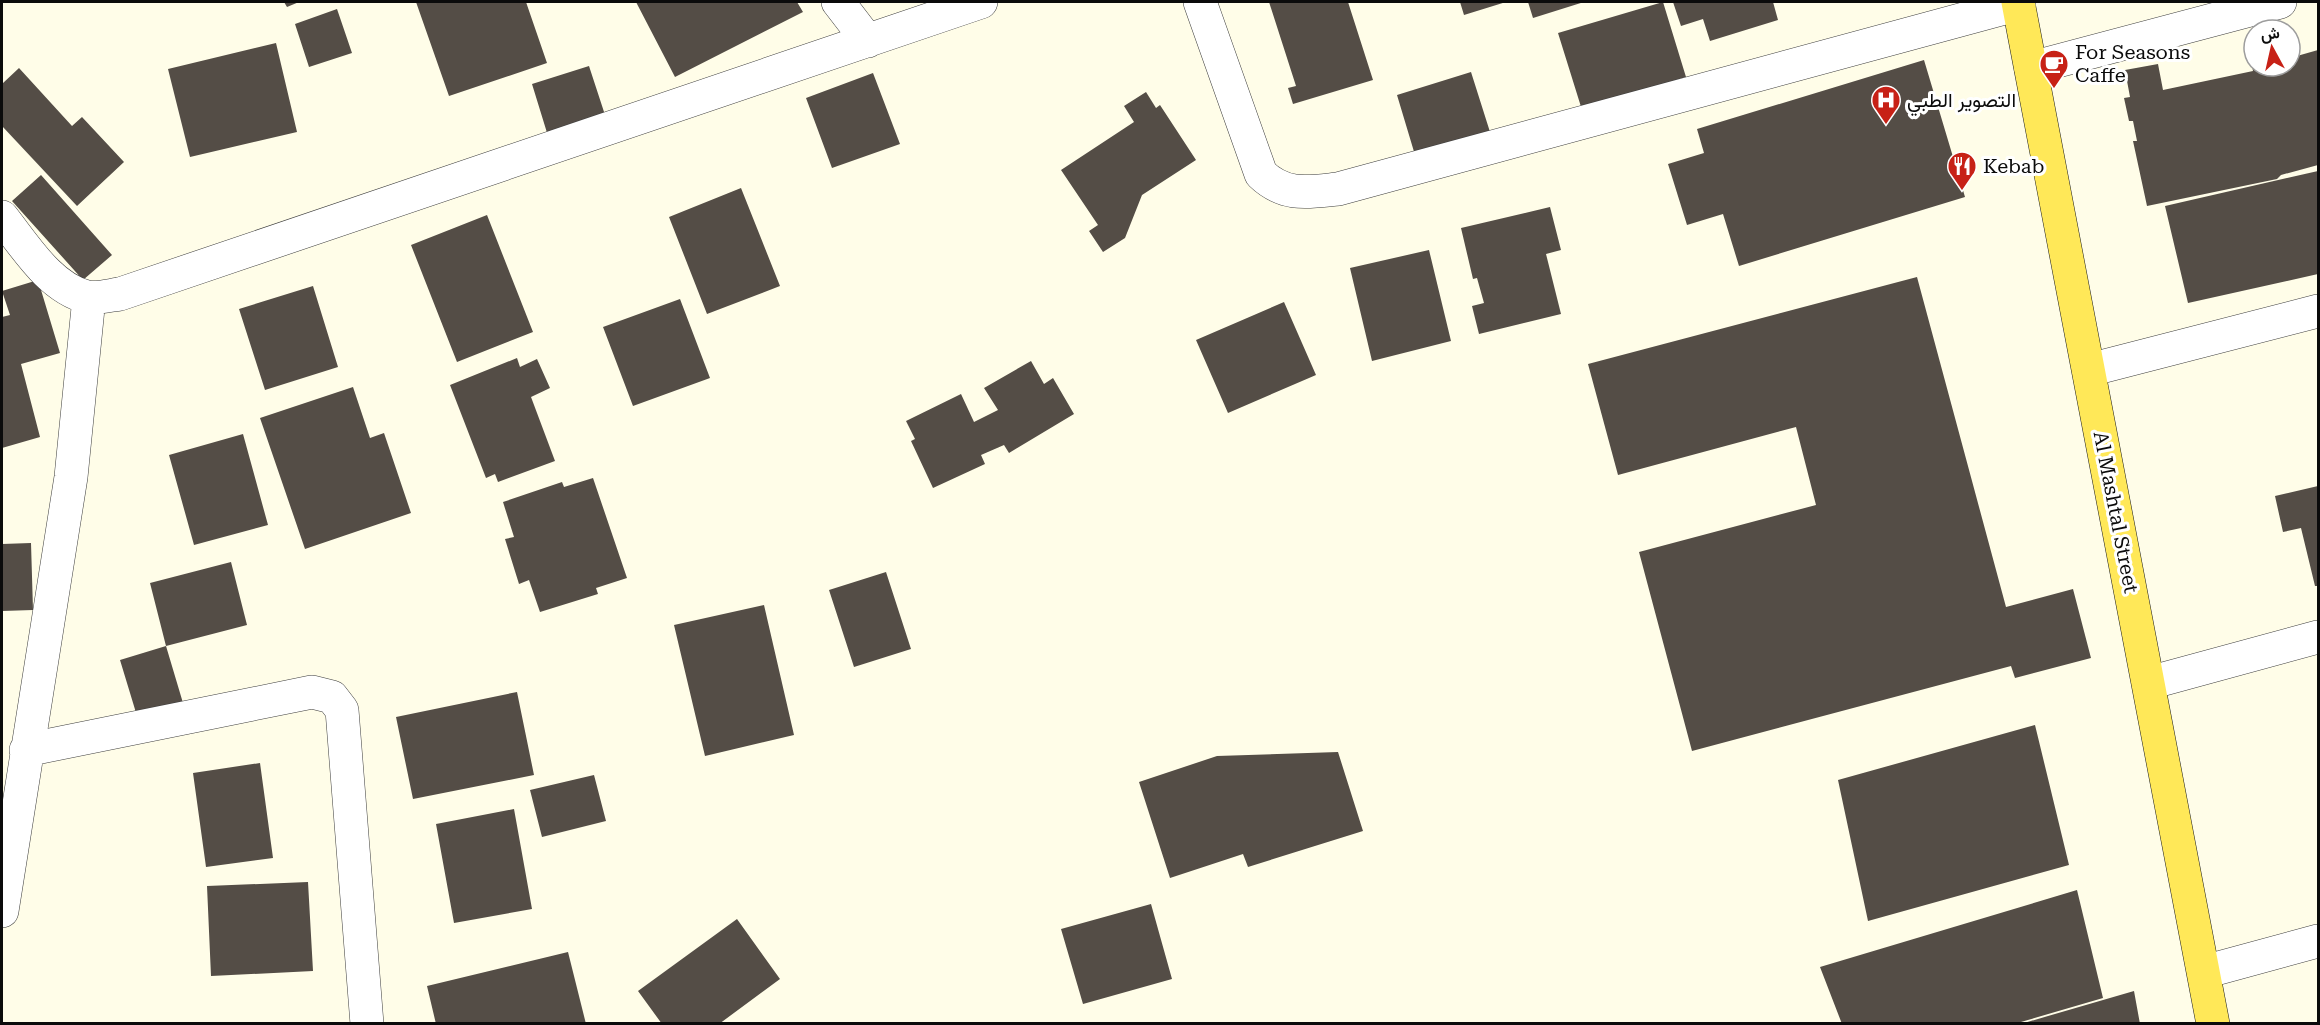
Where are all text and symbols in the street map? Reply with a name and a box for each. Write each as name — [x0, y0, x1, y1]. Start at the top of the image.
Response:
north arrow — [2242, 18, 2302, 78]
text: ش — [2259, 23, 2281, 44]
place label: For Seasons Caffe — [2075, 40, 2190, 87]
cafe icon: For Seasons Caffe — [2038, 48, 2070, 90]
hospital icon: التصوير الطبي — [1870, 84, 1902, 126]
place label: التصوير الطبي — [1907, 88, 2016, 117]
restaurant icon: Kebab — [1946, 150, 1978, 192]
place label: Kebab — [1983, 154, 2044, 178]
street label: Al Mashtal Street — [2089, 429, 2144, 596]

